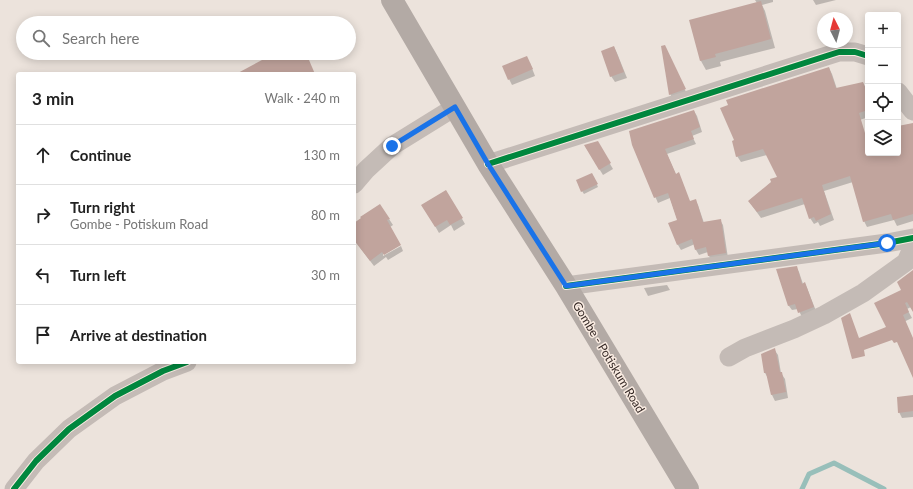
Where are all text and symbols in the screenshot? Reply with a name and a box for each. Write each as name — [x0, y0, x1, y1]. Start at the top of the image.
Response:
north arrow — [817, 12, 853, 48]
map controls — [865, 12, 901, 156]
button: + — [865, 12, 901, 48]
search box — [16, 16, 356, 60]
icon: search — [30, 27, 52, 49]
text: Search here — [62, 29, 139, 47]
button: − — [865, 48, 901, 84]
button: locate — [865, 84, 901, 120]
text: 3 min — [32, 88, 74, 109]
text: Walk · 240 m — [264, 90, 340, 106]
button: layers — [865, 120, 901, 156]
route end — [383, 137, 401, 155]
icon: ahead — [32, 144, 54, 166]
text: Continue — [70, 146, 131, 164]
text: 130 m — [303, 147, 340, 163]
text: Turn right — [70, 198, 135, 216]
icon: right — [32, 204, 54, 226]
text: 80 m — [311, 207, 340, 223]
text: Gombe - Potiskum Road — [70, 216, 208, 232]
route start — [878, 234, 896, 252]
icon: left — [32, 264, 54, 286]
text: Turn left — [70, 266, 126, 284]
text: 30 m — [311, 267, 340, 283]
street label: Gombe - Potiskum Road — [570, 298, 648, 416]
icon: arrive — [32, 324, 54, 346]
text: Arrive at destination — [70, 326, 207, 344]

